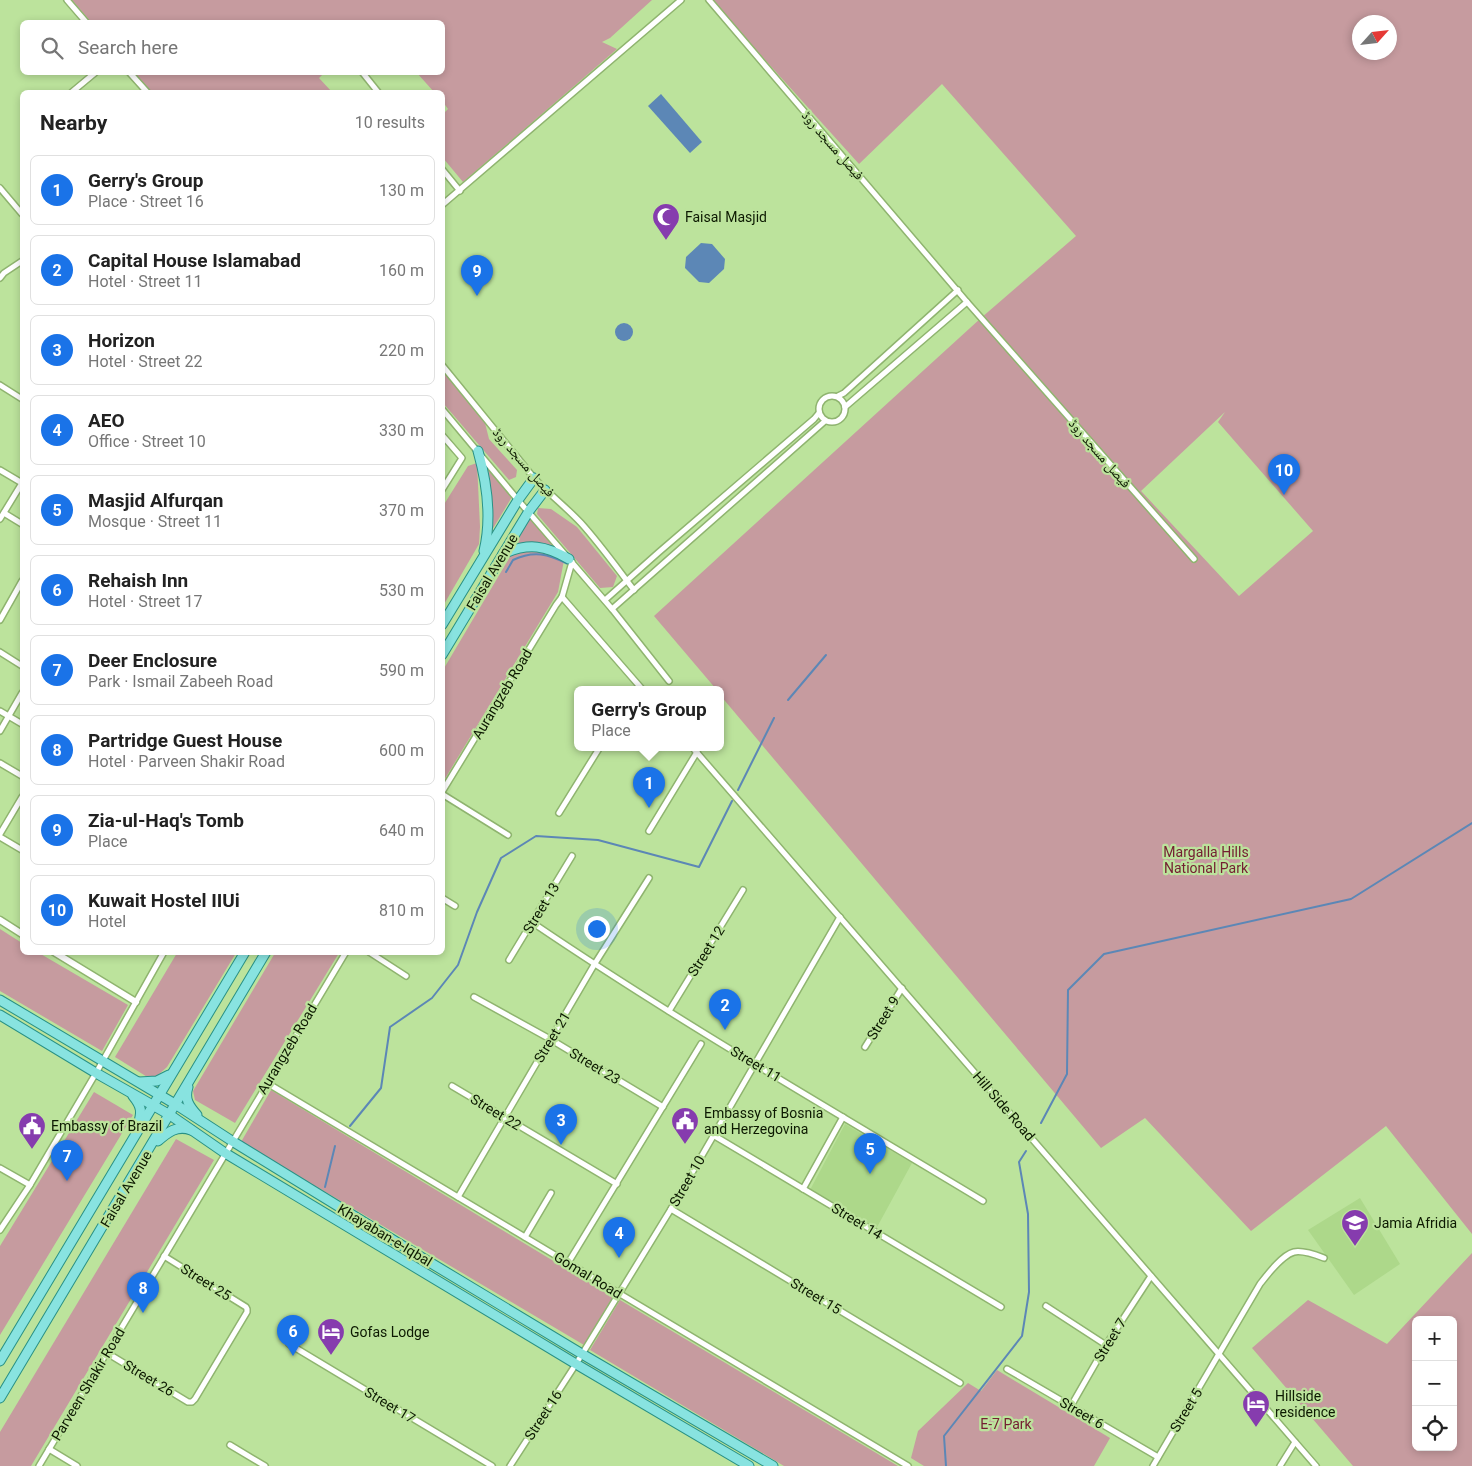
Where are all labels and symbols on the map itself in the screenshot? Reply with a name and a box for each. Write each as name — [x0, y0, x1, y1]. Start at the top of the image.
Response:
north arrow — [1352, 15, 1397, 60]
street label: فیصل مسجد روڈ — [798, 107, 867, 184]
mosque icon: Faisal Masjid — [651, 202, 681, 241]
place label: Faisal Masjid — [685, 209, 767, 225]
pin: 9 — [461, 255, 493, 296]
street label: فیصل مسجد روڈ — [1065, 415, 1134, 492]
street label: فیصل مسجد روڈ — [489, 424, 558, 501]
pin: 10 — [1268, 454, 1300, 495]
street label: Faisal Avenue — [463, 531, 521, 613]
street label: Aurangzeb Road — [469, 646, 535, 742]
pin: 1 — [633, 767, 665, 808]
park label: Margalla Hills National Park — [1163, 844, 1249, 876]
street label: Street 13 — [520, 880, 562, 936]
your location — [584, 916, 610, 942]
street label: Street 12 — [684, 923, 728, 979]
pin: 2 — [709, 989, 741, 1030]
street label: Street 9 — [863, 993, 903, 1043]
street label: Aurangzeb Road — [254, 1001, 320, 1097]
street label: Street 21 — [531, 1009, 573, 1065]
street label: Street 11 — [728, 1043, 784, 1085]
street label: Street 23 — [567, 1045, 623, 1087]
street label: Hill Side Road — [970, 1068, 1038, 1144]
street label: Street 22 — [468, 1091, 524, 1133]
pin: 3 — [545, 1104, 577, 1145]
place label: Embassy of Bosnia and Herzegovina — [704, 1105, 823, 1137]
public building icon: Embassy of Bosnia and Herzegovina — [670, 1106, 700, 1145]
public building icon: Embassy of Brazil — [17, 1111, 47, 1150]
place label: Embassy of Brazil — [51, 1118, 162, 1134]
pin: 5 — [854, 1133, 886, 1174]
pin: 7 — [51, 1140, 83, 1181]
street label: Faisal Avenue — [97, 1148, 155, 1230]
street label: Street 10 — [666, 1153, 708, 1209]
street label: Street 14 — [829, 1200, 885, 1242]
street label: Khayaban-e-Iqbal — [335, 1201, 435, 1269]
school or university icon: Jamia Afridia — [1340, 1208, 1370, 1247]
place label: Jamia Afridia — [1374, 1215, 1457, 1231]
pin: 4 — [603, 1217, 635, 1258]
street label: Gomal Road — [551, 1248, 625, 1302]
street label: Street 25 — [178, 1260, 234, 1304]
pin: 8 — [127, 1272, 159, 1313]
street label: Street 15 — [788, 1275, 844, 1317]
pin: 6 — [277, 1315, 309, 1356]
street label: Street 7 — [1090, 1315, 1130, 1365]
hotel icon: Gofas Lodge — [316, 1317, 346, 1356]
place label: Gofas Lodge — [350, 1324, 429, 1340]
street label: Parveen Shakir Road — [48, 1325, 128, 1443]
street label: Street 26 — [121, 1357, 177, 1399]
street label: Street 17 — [362, 1384, 418, 1426]
street label: Street 5 — [1167, 1385, 1205, 1435]
street label: Street 16 — [521, 1387, 565, 1443]
place label: Hillside residence — [1275, 1388, 1335, 1420]
hotel icon: Hillside residence — [1241, 1389, 1271, 1428]
street label: Street 6 — [1057, 1394, 1107, 1432]
park label: E-7 Park — [980, 1416, 1033, 1432]

